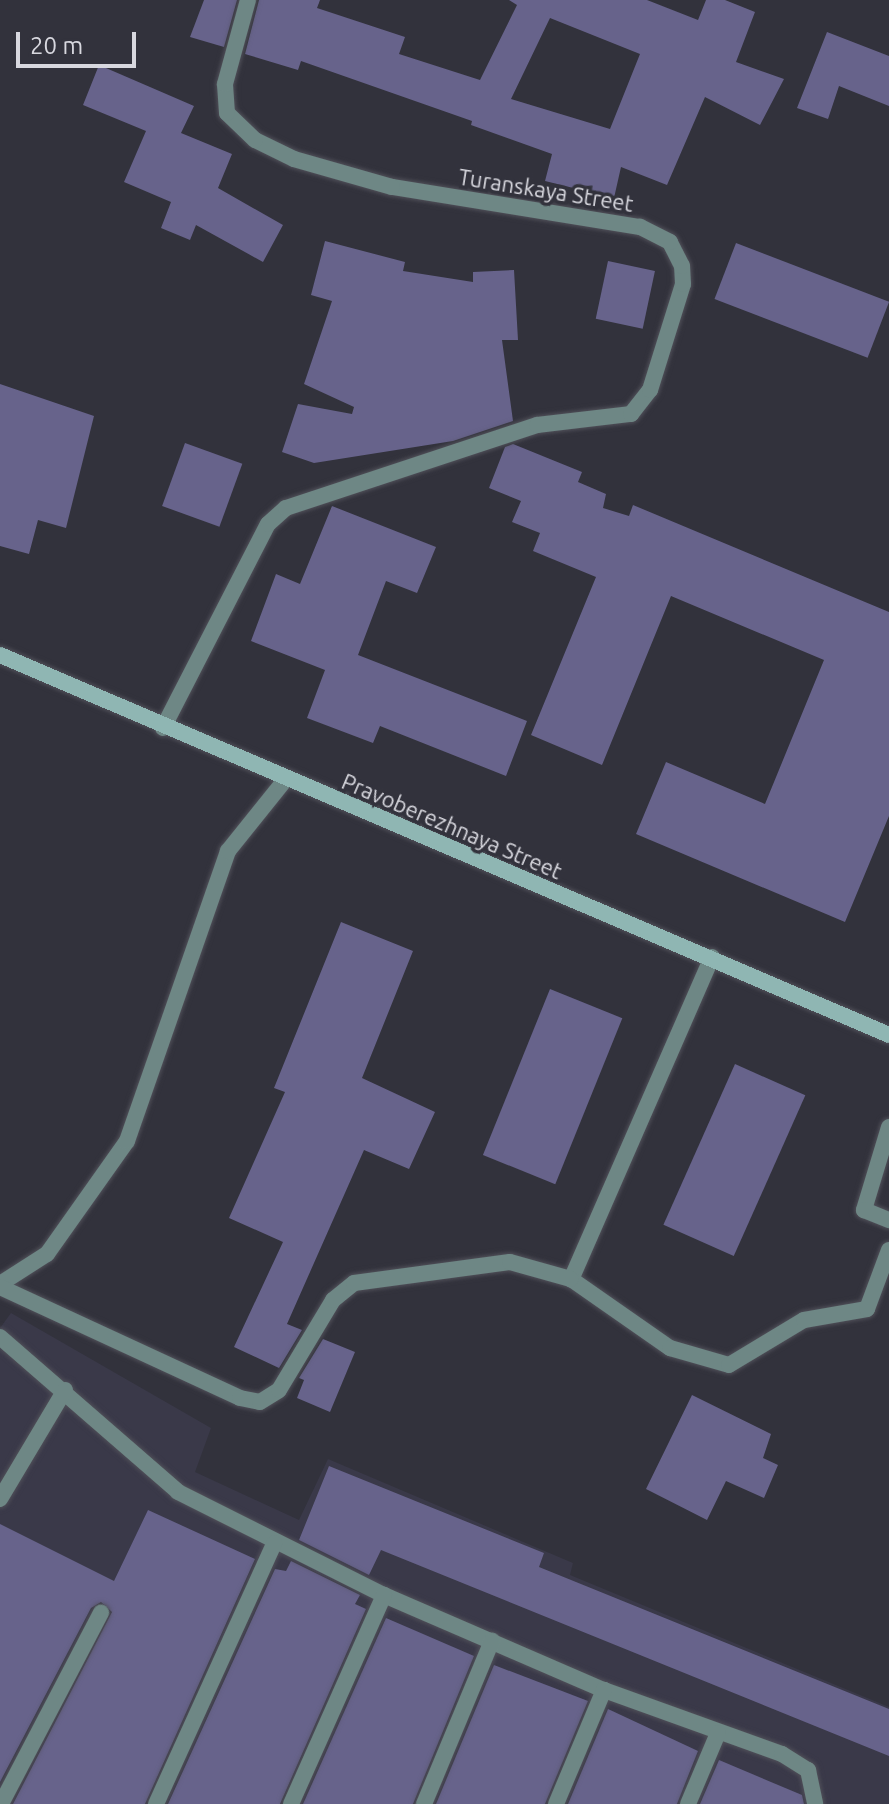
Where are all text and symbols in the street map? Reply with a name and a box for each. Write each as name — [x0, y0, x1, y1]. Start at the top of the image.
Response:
scale bar — [20, 16, 140, 66]
text: 20 m — [30, 32, 83, 59]
street label: Turanskaya Street — [457, 163, 635, 217]
street label: Pravoberezhnaya Street — [338, 768, 566, 884]

